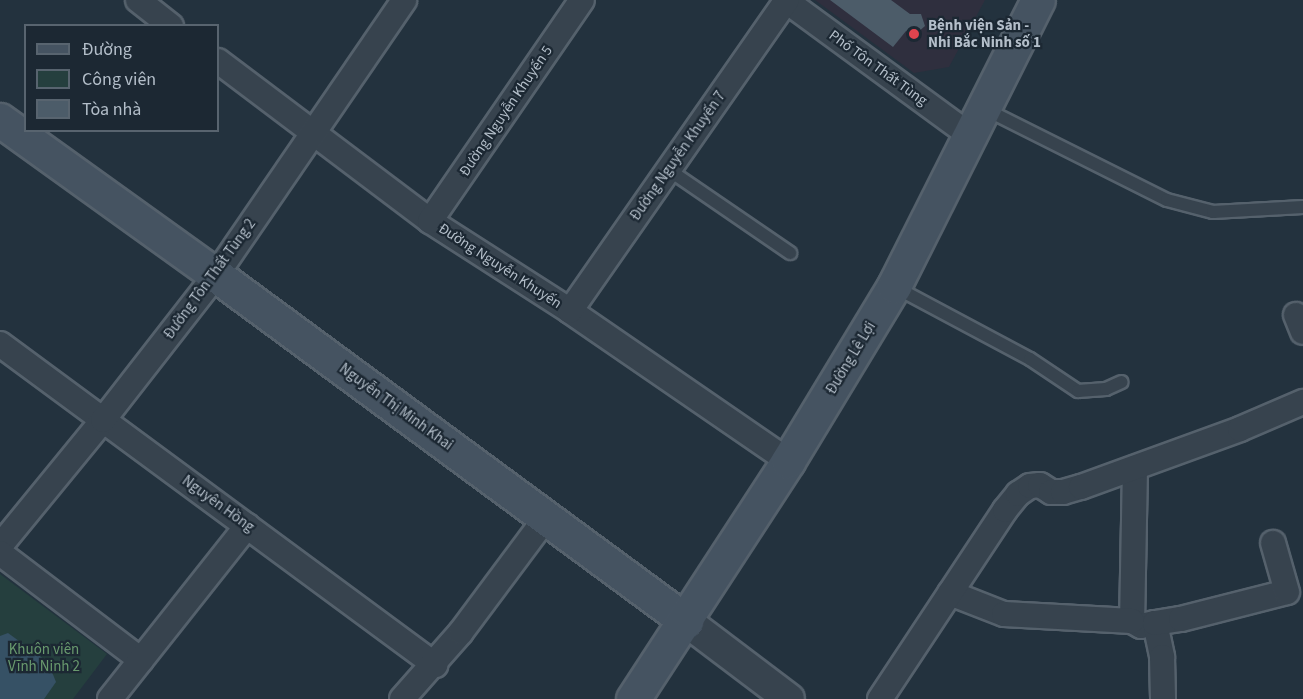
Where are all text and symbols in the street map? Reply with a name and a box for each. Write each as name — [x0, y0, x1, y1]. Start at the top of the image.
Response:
place label: Bệnh viện Sản - Nhi Bắc Ninh số 1 — [928, 16, 1041, 51]
legend — [24, 24, 219, 132]
marker: Bệnh viện Sản - Nhi Bắc Ninh số 1 — [905, 25, 923, 43]
street label: Phố Tôn Thất Tùng — [825, 26, 931, 110]
text: Đường — [82, 37, 132, 62]
street label: Đường Nguyễn Khuyến 5 — [456, 42, 556, 180]
text: Công viên — [82, 67, 156, 92]
street label: Đường Nguyễn Khuyến 7 — [627, 88, 729, 224]
text: Tòa nhà — [82, 97, 141, 122]
street label: Đường Tôn Thất Tùng 2 — [160, 215, 260, 343]
street label: Đường Nguyễn Khuyến — [435, 219, 565, 313]
street label: Đường Lê Lợi — [822, 319, 880, 397]
street label: Nguyễn Thị Minh Khai — [336, 360, 456, 454]
street label: Nguyên Hồng — [178, 472, 258, 536]
park label: Khuôn viên Vĩnh Ninh 2 — [8, 640, 80, 675]

